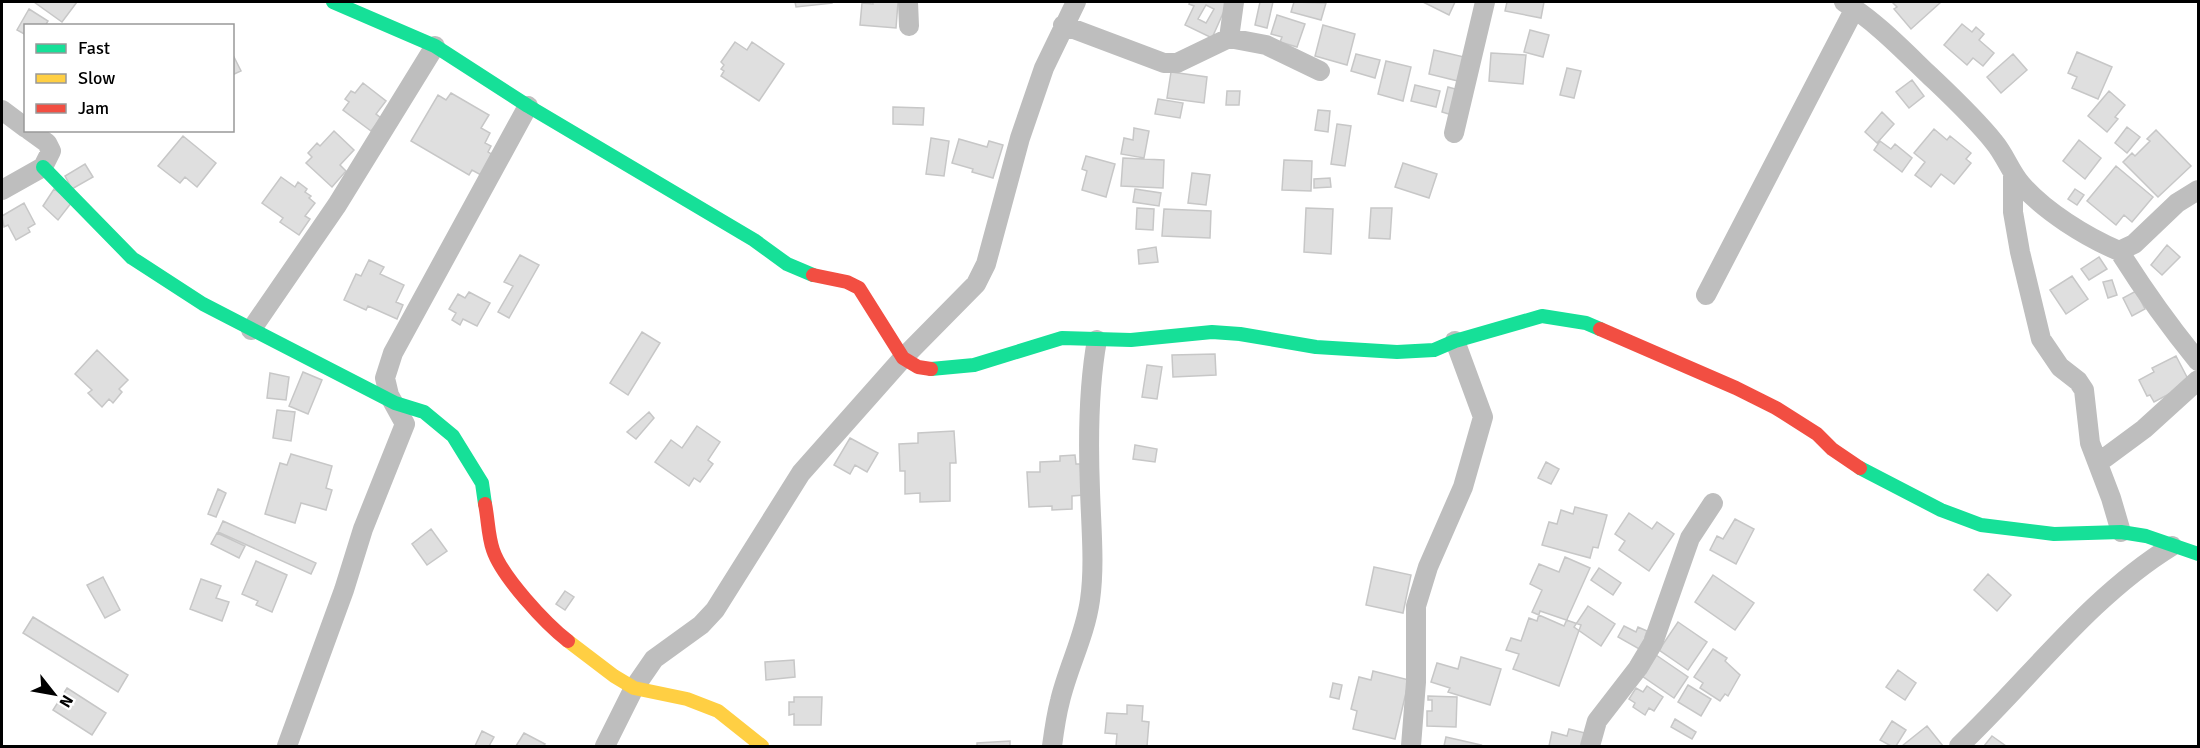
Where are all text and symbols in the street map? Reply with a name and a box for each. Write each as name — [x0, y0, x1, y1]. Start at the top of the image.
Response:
legend — [24, 24, 234, 132]
text: Fast — [78, 37, 110, 59]
text: Slow — [78, 67, 115, 89]
text: Jam — [78, 97, 109, 119]
north arrow — [24, 664, 84, 724]
text: N — [55, 691, 77, 711]

